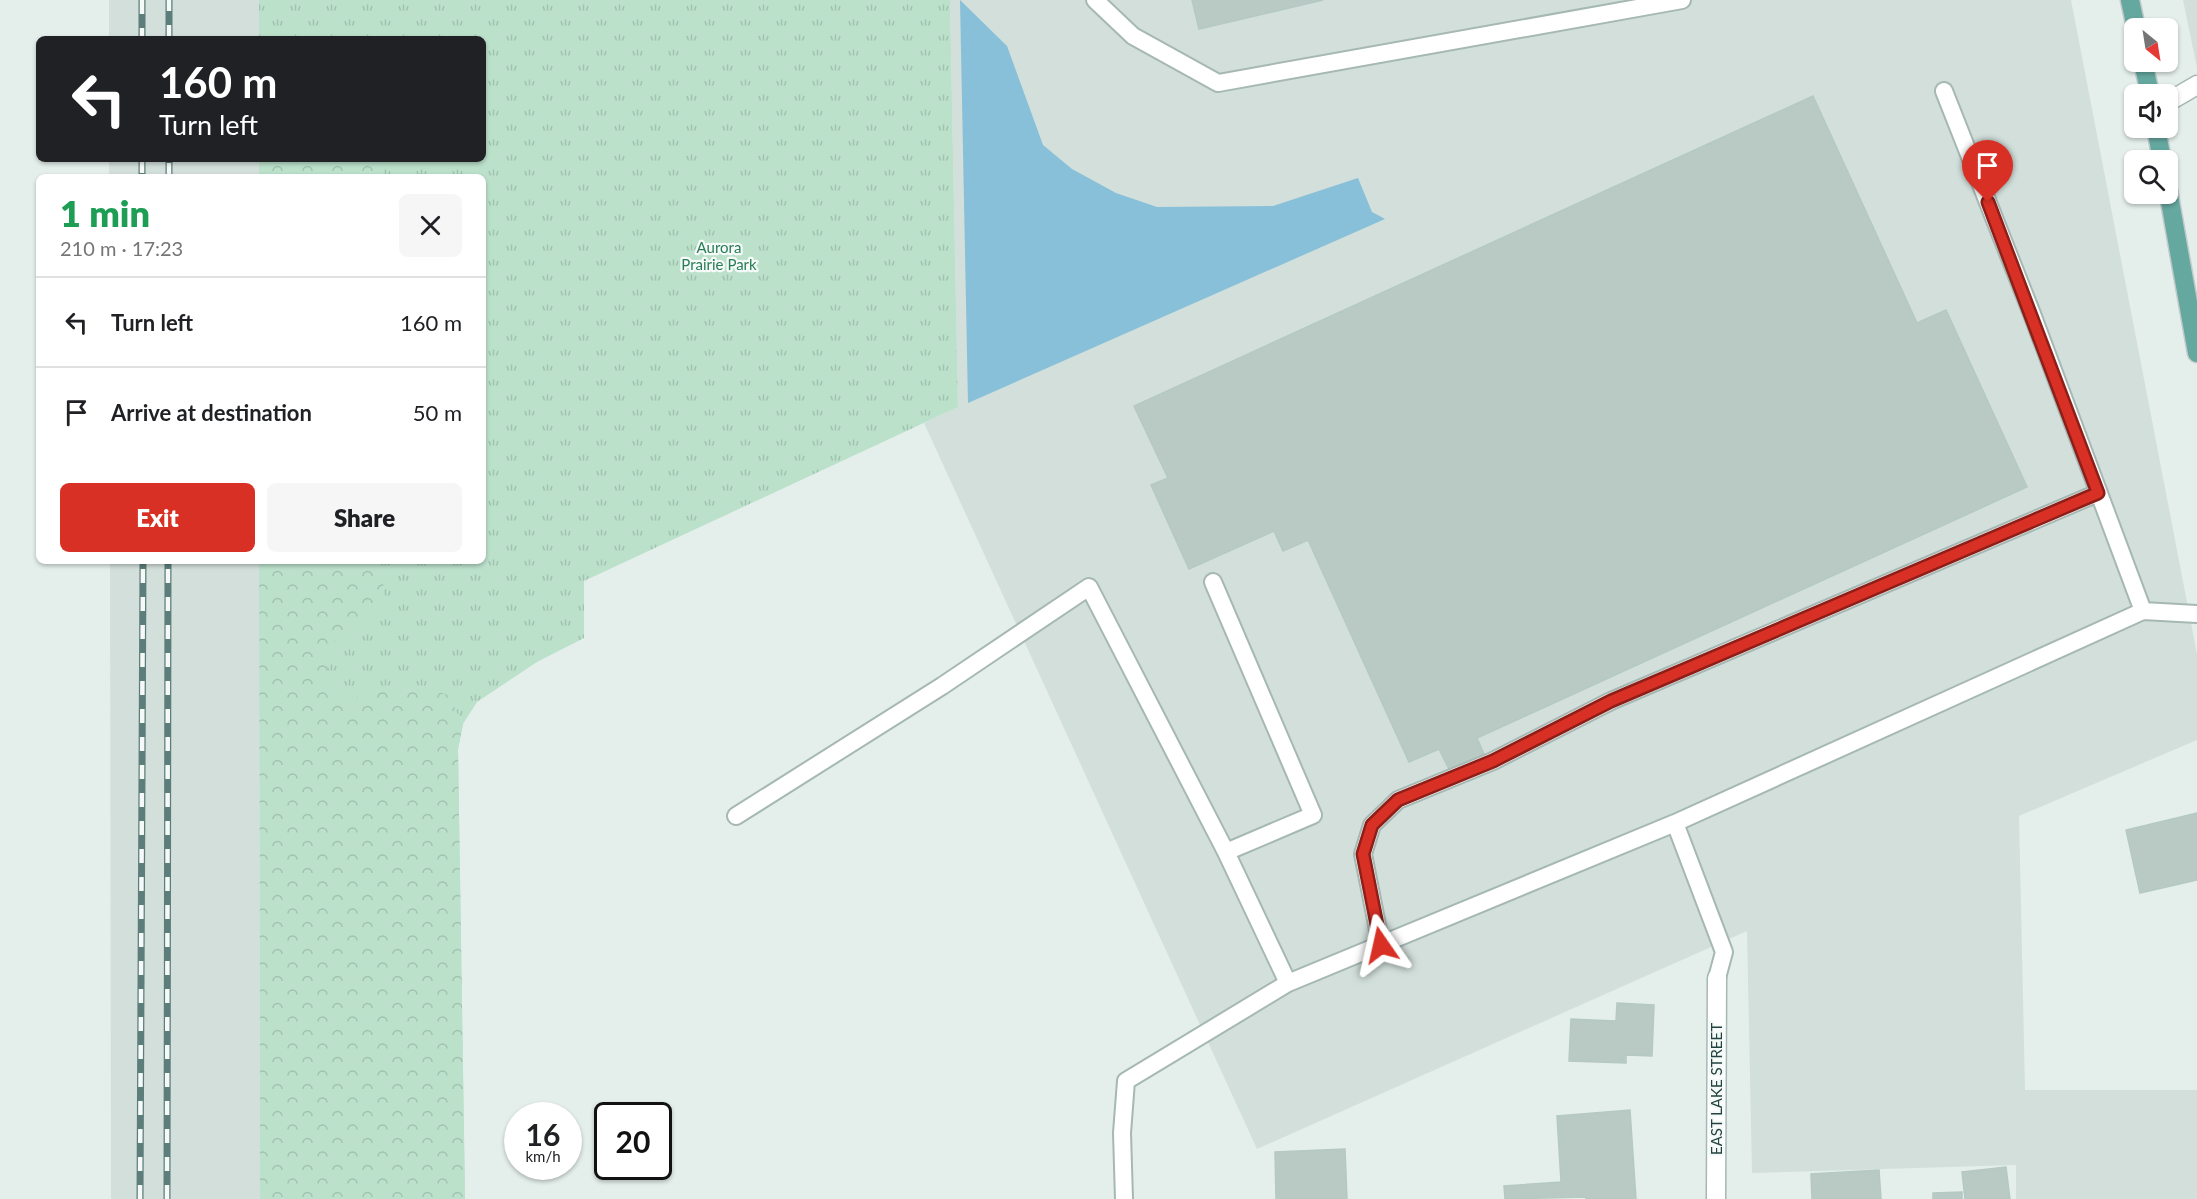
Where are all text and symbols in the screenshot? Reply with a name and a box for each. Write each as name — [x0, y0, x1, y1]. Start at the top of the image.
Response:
north arrow — [2124, 18, 2178, 72]
map controls — [2124, 18, 2178, 204]
text: 160 m — [159, 57, 277, 107]
icon: left — [60, 60, 138, 138]
button: sound — [2124, 84, 2178, 138]
text: Turn left — [159, 108, 258, 141]
pin — [1962, 140, 2013, 202]
icon: arrive — [1971, 149, 2004, 182]
button: search — [2124, 150, 2178, 204]
text: 1 min — [60, 191, 150, 235]
button: close — [399, 194, 462, 257]
text: 210 m · 17:23 — [60, 236, 183, 260]
park label: Aurora Prairie Park — [681, 238, 757, 273]
icon: left — [60, 306, 93, 339]
text: Turn left — [111, 309, 193, 336]
text: 160 m — [400, 309, 462, 336]
icon: arrive — [60, 396, 93, 429]
text: Arrive at destination — [111, 399, 312, 426]
text: 50 m — [413, 399, 462, 426]
button: Exit — [60, 483, 255, 552]
button: Share — [267, 483, 462, 552]
position arrow — [1349, 913, 1413, 977]
street label: EAST LAKE STREET — [1707, 1023, 1725, 1155]
speed limit sign: 20 — [594, 1102, 672, 1180]
text: 16 — [526, 1116, 560, 1152]
text: km/h — [525, 1147, 561, 1165]

